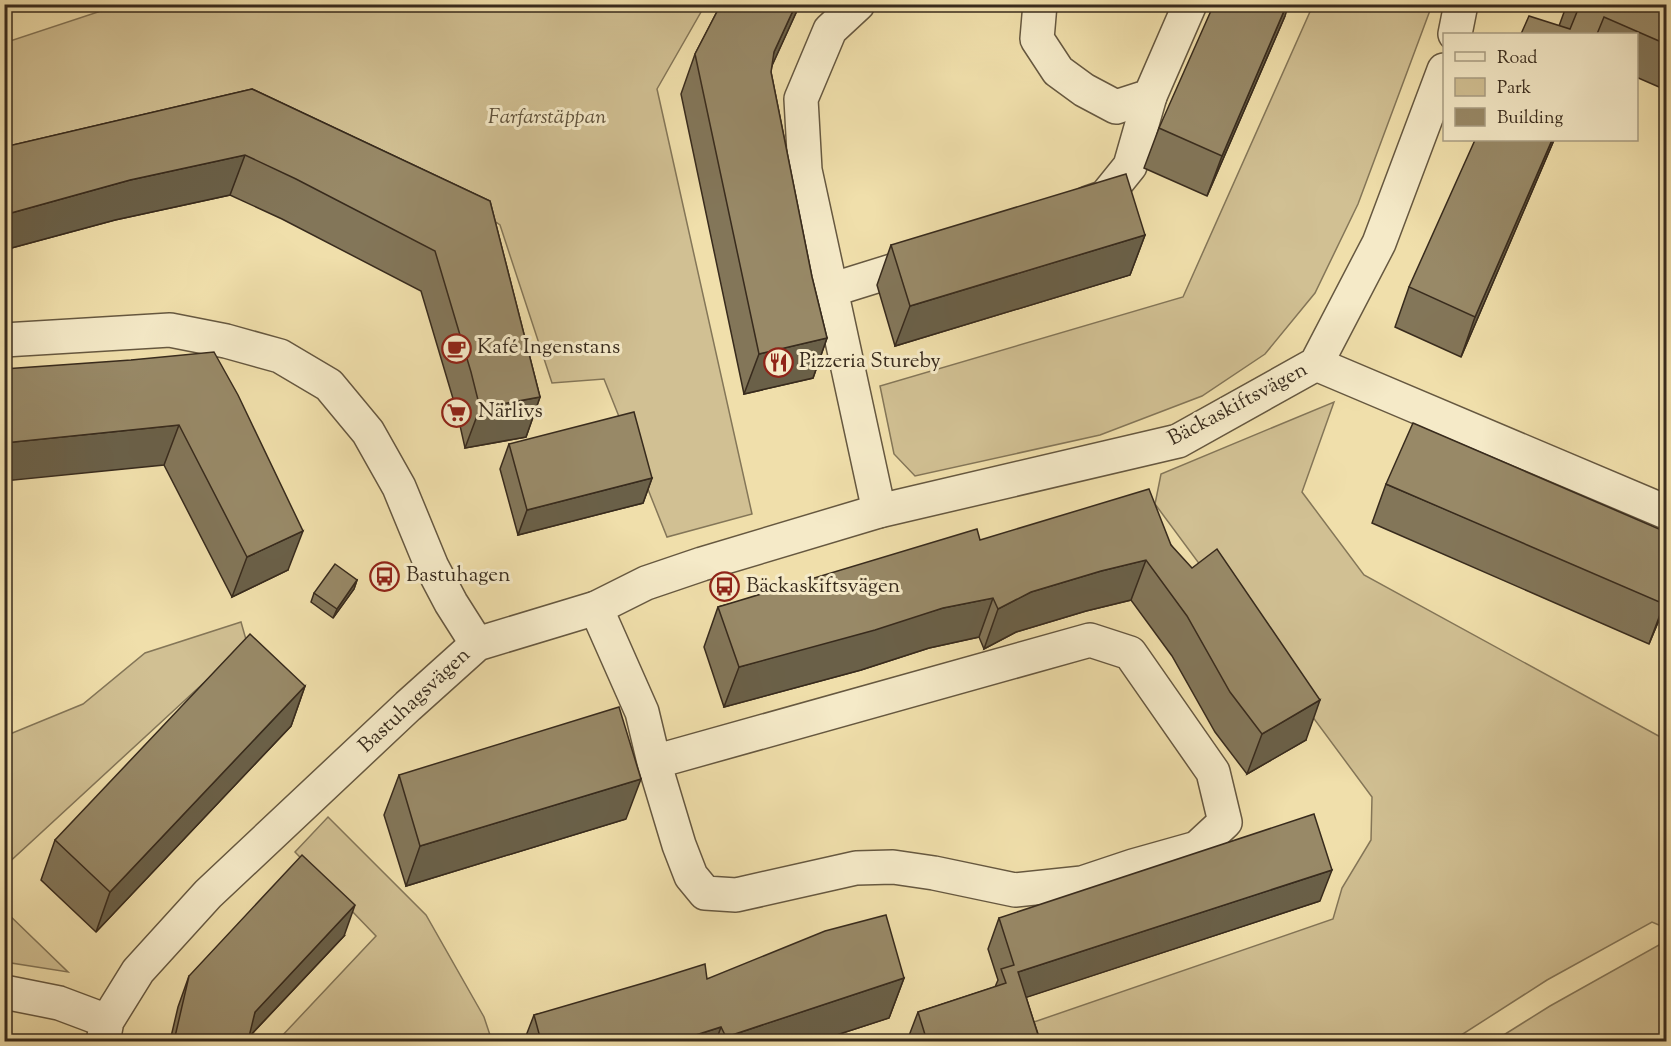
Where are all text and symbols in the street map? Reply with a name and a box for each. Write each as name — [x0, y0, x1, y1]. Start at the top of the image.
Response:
legend — [1443, 33, 1638, 141]
text: Road — [1497, 46, 1537, 72]
text: Park — [1497, 76, 1532, 102]
park label: Farfarstäppan — [488, 103, 606, 133]
text: Building — [1497, 106, 1563, 132]
cafe icon: Kafé Ingenstans — [440, 332, 472, 364]
place label: Kafé Ingenstans — [477, 333, 620, 363]
restaurant icon: Pizzeria Stureby — [762, 346, 794, 378]
place label: Pizzeria Stureby — [799, 347, 941, 377]
street label: Bäckaskiftsvägen — [1163, 356, 1313, 454]
supermarket icon: Närlivs — [441, 396, 473, 428]
place label: Närlivs — [478, 397, 543, 427]
bus stop icon: Bastuhagen — [369, 560, 401, 592]
place label: Bastuhagen — [406, 561, 511, 591]
bus stop icon: Bäckaskiftsvägen — [709, 571, 741, 603]
place label: Bäckaskiftsvägen — [746, 572, 900, 602]
street label: Bastuhagsvägen — [352, 641, 478, 761]

